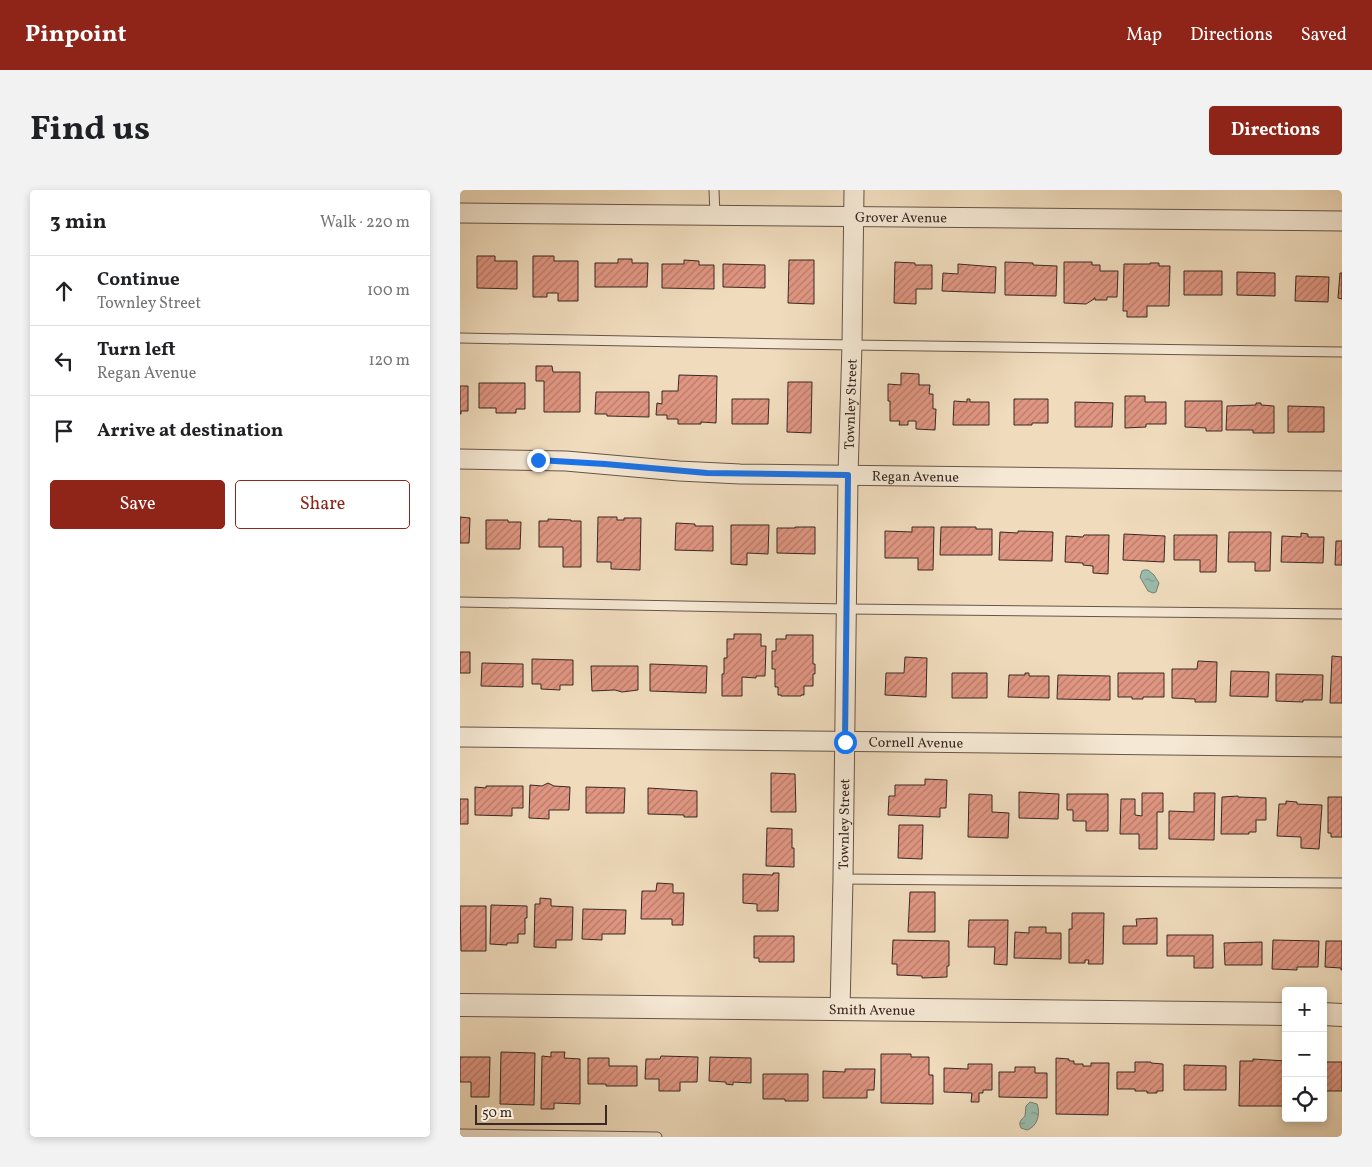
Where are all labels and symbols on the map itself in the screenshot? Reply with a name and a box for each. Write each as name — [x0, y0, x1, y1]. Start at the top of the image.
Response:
street label: Grover Avenue — [855, 209, 947, 228]
street label: Townley Street — [841, 358, 863, 450]
route end — [527, 449, 550, 472]
street label: Regan Avenue — [872, 468, 959, 488]
route start — [834, 731, 857, 754]
street label: Cornell Avenue — [869, 734, 964, 754]
street label: Townley Street — [835, 778, 855, 870]
street label: Smith Avenue — [829, 1001, 916, 1021]
scale bar — [475, 1102, 608, 1125]

